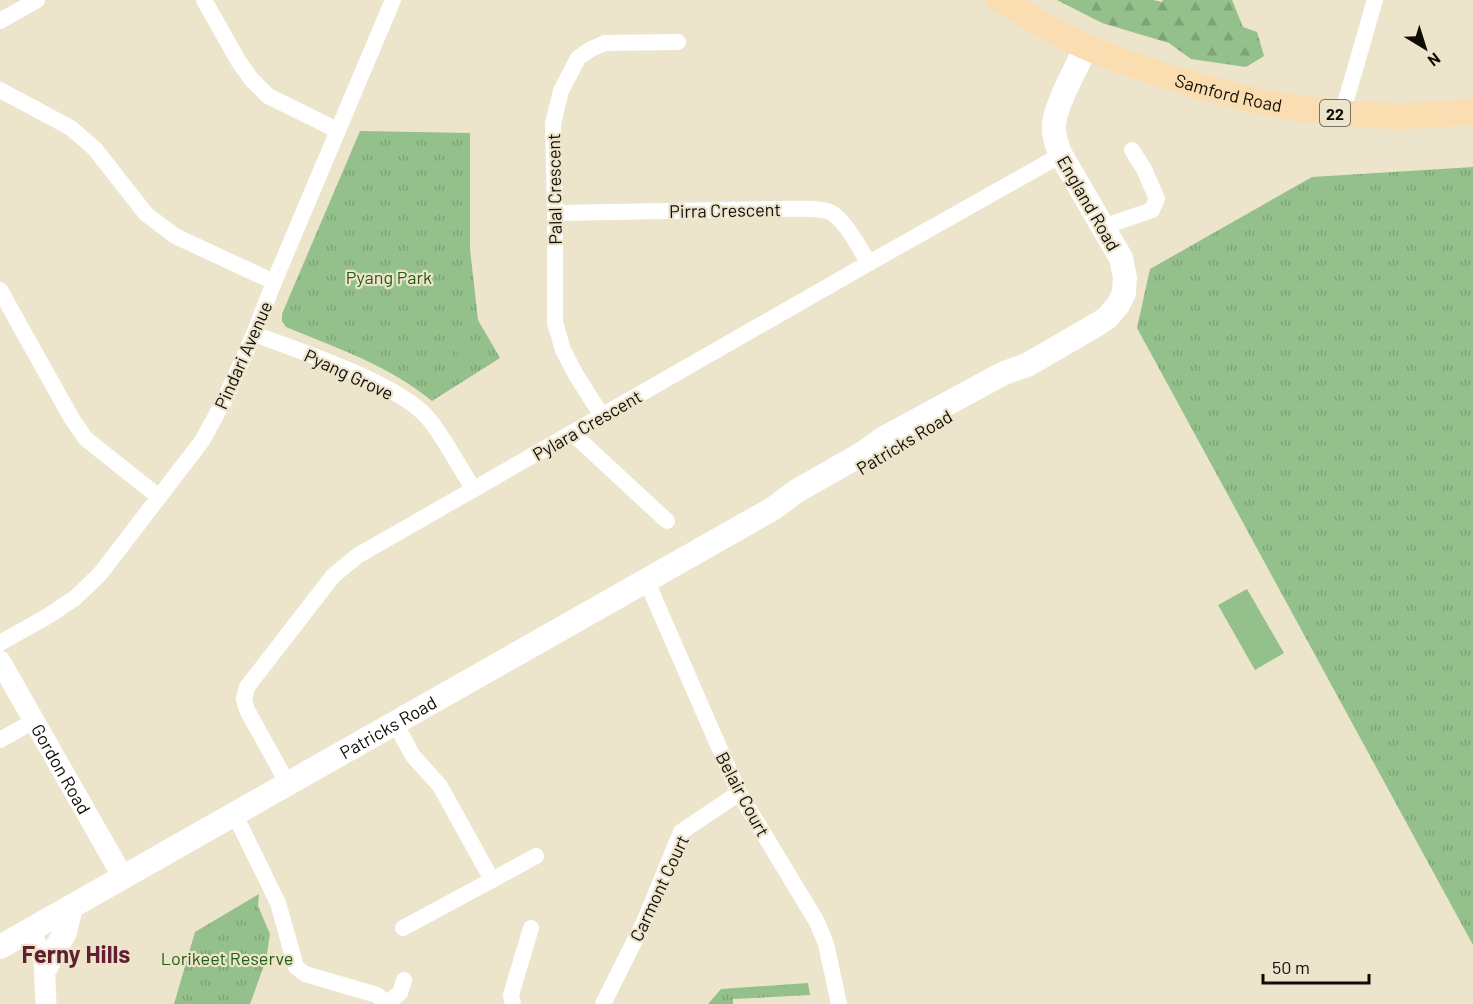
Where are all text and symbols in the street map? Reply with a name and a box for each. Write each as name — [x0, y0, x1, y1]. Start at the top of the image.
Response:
north arrow — [1395, 18, 1455, 78]
text: N — [1425, 49, 1445, 71]
street label: Samford Road — [1172, 69, 1284, 116]
road number: 22 — [1320, 100, 1350, 126]
street label: Palal Crescent — [542, 133, 566, 245]
street label: England Road — [1053, 151, 1125, 255]
street label: Pirra Crescent — [669, 198, 781, 222]
park label: Pyang Park — [346, 266, 432, 288]
street label: Pindari Avenue — [209, 298, 277, 412]
street label: Pyang Grove — [301, 344, 397, 404]
street label: Pylara Crescent — [529, 385, 645, 465]
street label: Patricks Road — [852, 405, 956, 479]
street label: Patricks Road — [336, 691, 440, 763]
street label: Gordon Road — [27, 720, 96, 818]
street label: Belair Court — [712, 748, 774, 840]
street label: Carmont Court — [625, 831, 693, 945]
district label: Ferny Hills — [22, 939, 130, 968]
park label: Lorikeet Reserve — [161, 947, 293, 969]
scale bar — [1263, 947, 1370, 985]
text: 50 m — [1272, 956, 1310, 978]

